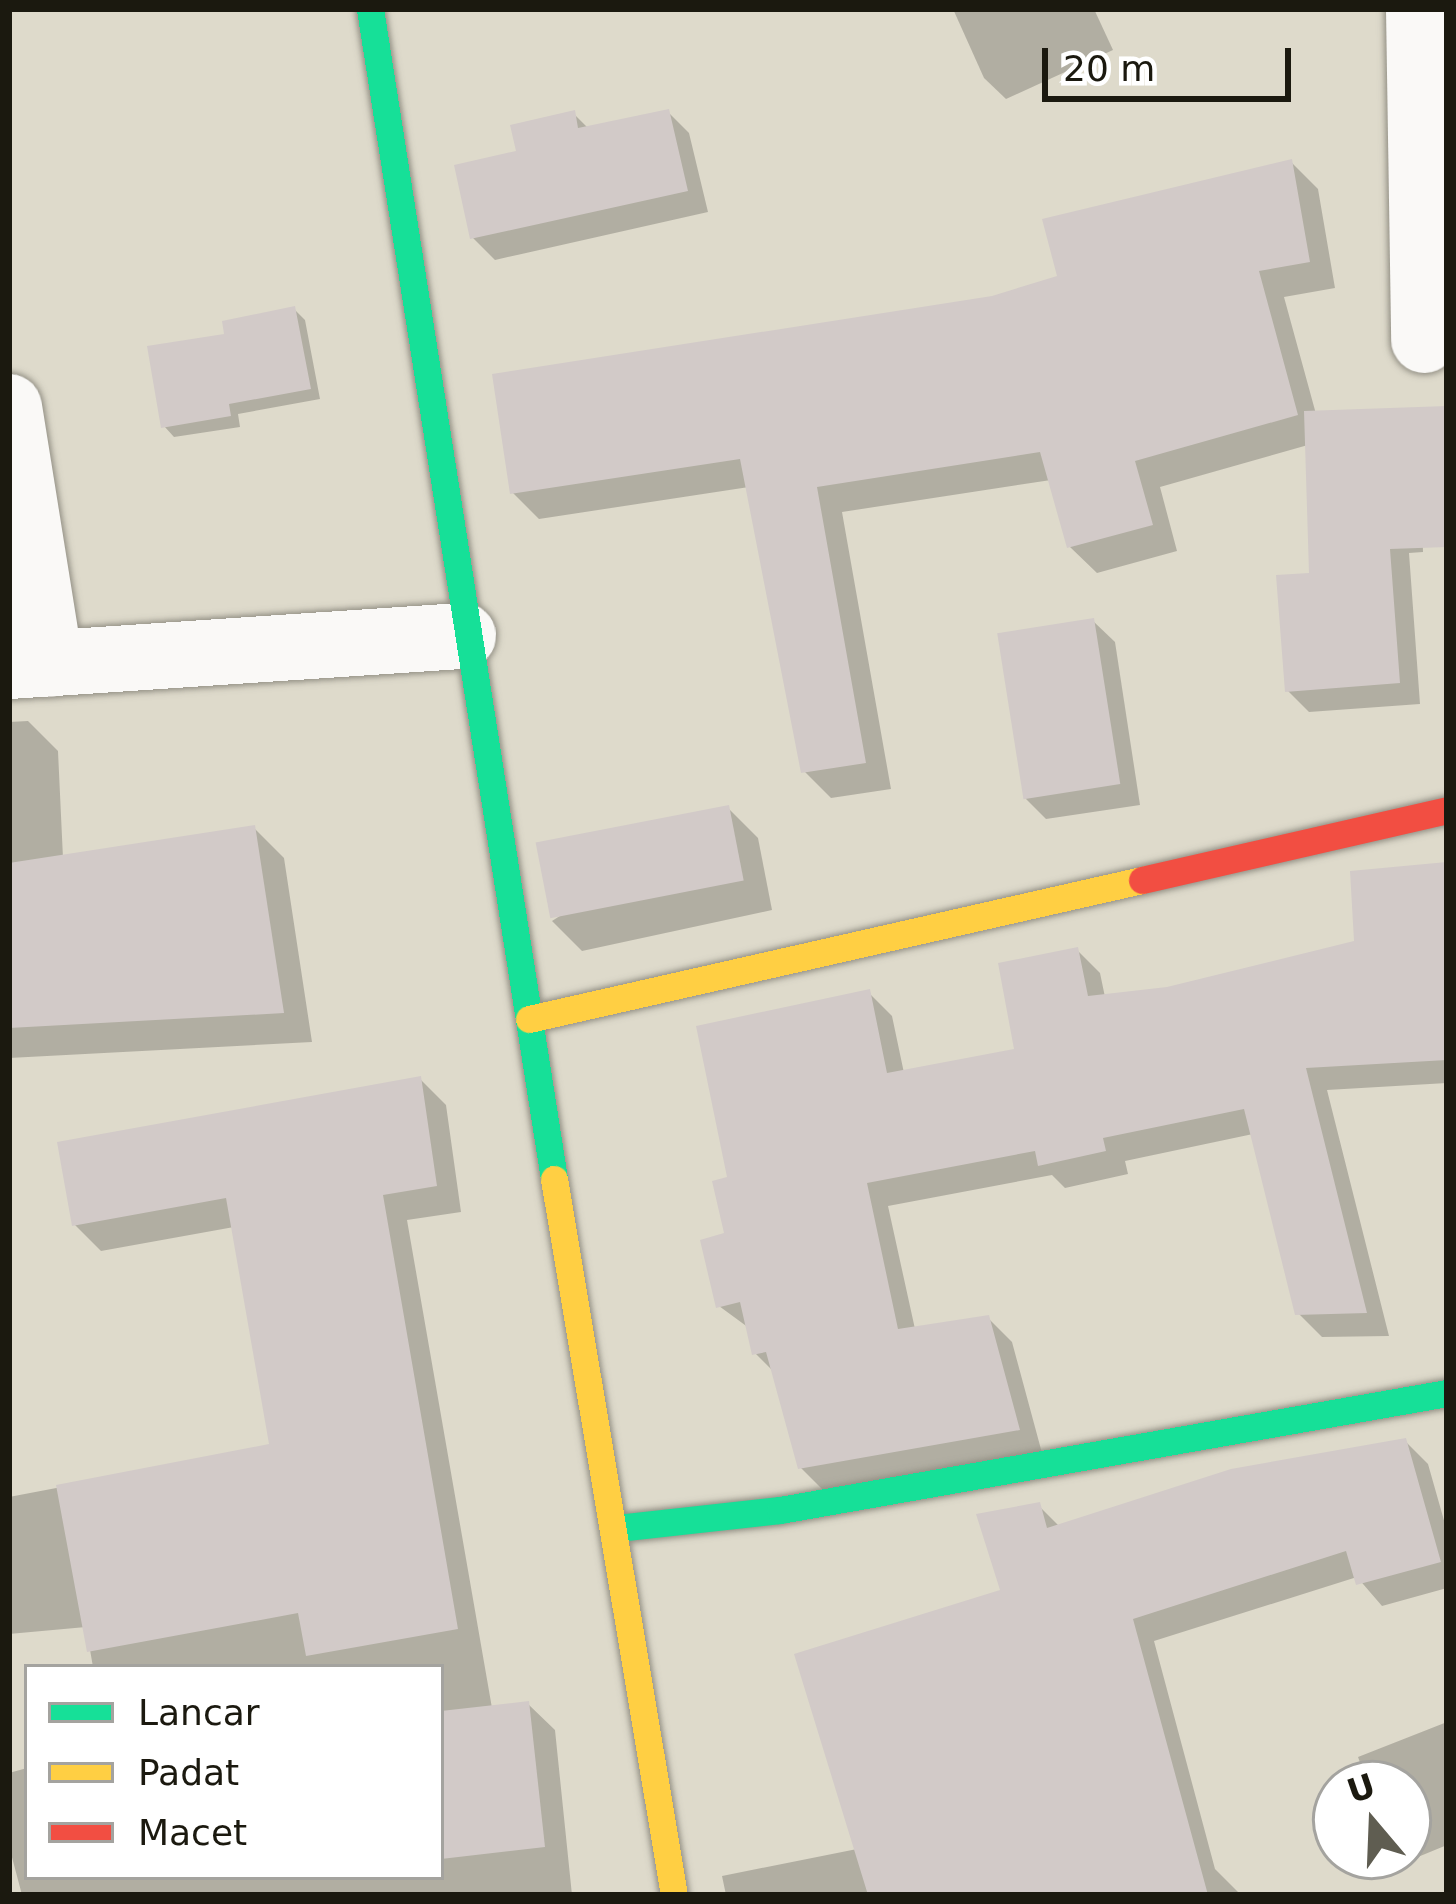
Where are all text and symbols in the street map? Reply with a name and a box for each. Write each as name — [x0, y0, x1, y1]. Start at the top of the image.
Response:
scale bar — [1048, 24, 1297, 98]
text: 20 m — [1063, 48, 1155, 89]
legend — [24, 1664, 444, 1880]
text: Lancar — [138, 1692, 260, 1733]
text: Padat — [138, 1752, 239, 1793]
north arrow — [1312, 1760, 1432, 1880]
text: U — [1342, 1766, 1380, 1811]
text: Macet — [138, 1812, 247, 1853]

